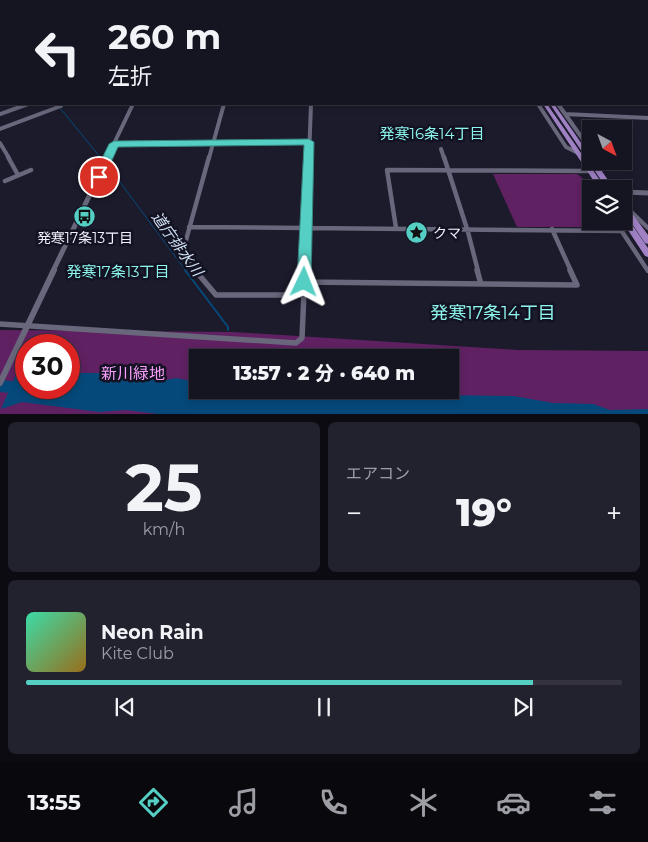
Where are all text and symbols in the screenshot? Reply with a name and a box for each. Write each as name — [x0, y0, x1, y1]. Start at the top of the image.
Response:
text: 260 m — [108, 15, 221, 58]
icon: left — [25, 20, 90, 85]
text: 左折 — [108, 63, 152, 90]
north arrow — [582, 120, 632, 170]
map controls — [582, 120, 632, 230]
district label: 発寒16条14丁目 — [380, 124, 484, 143]
pin — [78, 156, 120, 198]
icon: arrive — [85, 163, 113, 191]
button: layers — [582, 180, 632, 230]
bus stop icon: 発寒17条13丁目 — [73, 204, 97, 228]
water label: 道庁排水川 — [148, 208, 208, 281]
place icon: クマ — [405, 221, 429, 245]
place label: クマ — [433, 224, 461, 242]
place label: 発寒17条13丁目 — [37, 229, 133, 247]
position arrow — [277, 255, 329, 307]
district label: 発寒17条13丁目 — [66, 262, 170, 281]
district label: 発寒17条14丁目 — [430, 302, 556, 324]
speed limit sign: 30 — [15, 334, 80, 399]
text: 13:57 · 2 分 · 640 m — [233, 362, 415, 385]
park label: 新川緑地 — [101, 364, 165, 383]
text: 25 — [125, 448, 203, 527]
text: エアコン — [346, 464, 410, 483]
text: 19° — [456, 489, 512, 536]
text: − — [346, 496, 362, 530]
text: + — [606, 496, 622, 530]
text: km/h — [143, 520, 185, 539]
text: Neon Rain — [101, 621, 204, 644]
text: Kite Club — [101, 644, 174, 663]
icon: previous — [111, 693, 139, 721]
icon: pause — [310, 693, 338, 721]
icon: next — [509, 693, 537, 721]
icon: directions — [136, 785, 171, 820]
icon: music — [226, 785, 261, 820]
icon: phone — [316, 785, 351, 820]
icon: climate — [406, 785, 441, 820]
icon: car — [496, 785, 531, 820]
icon: filters — [585, 785, 620, 820]
text: 13:55 — [27, 789, 81, 816]

